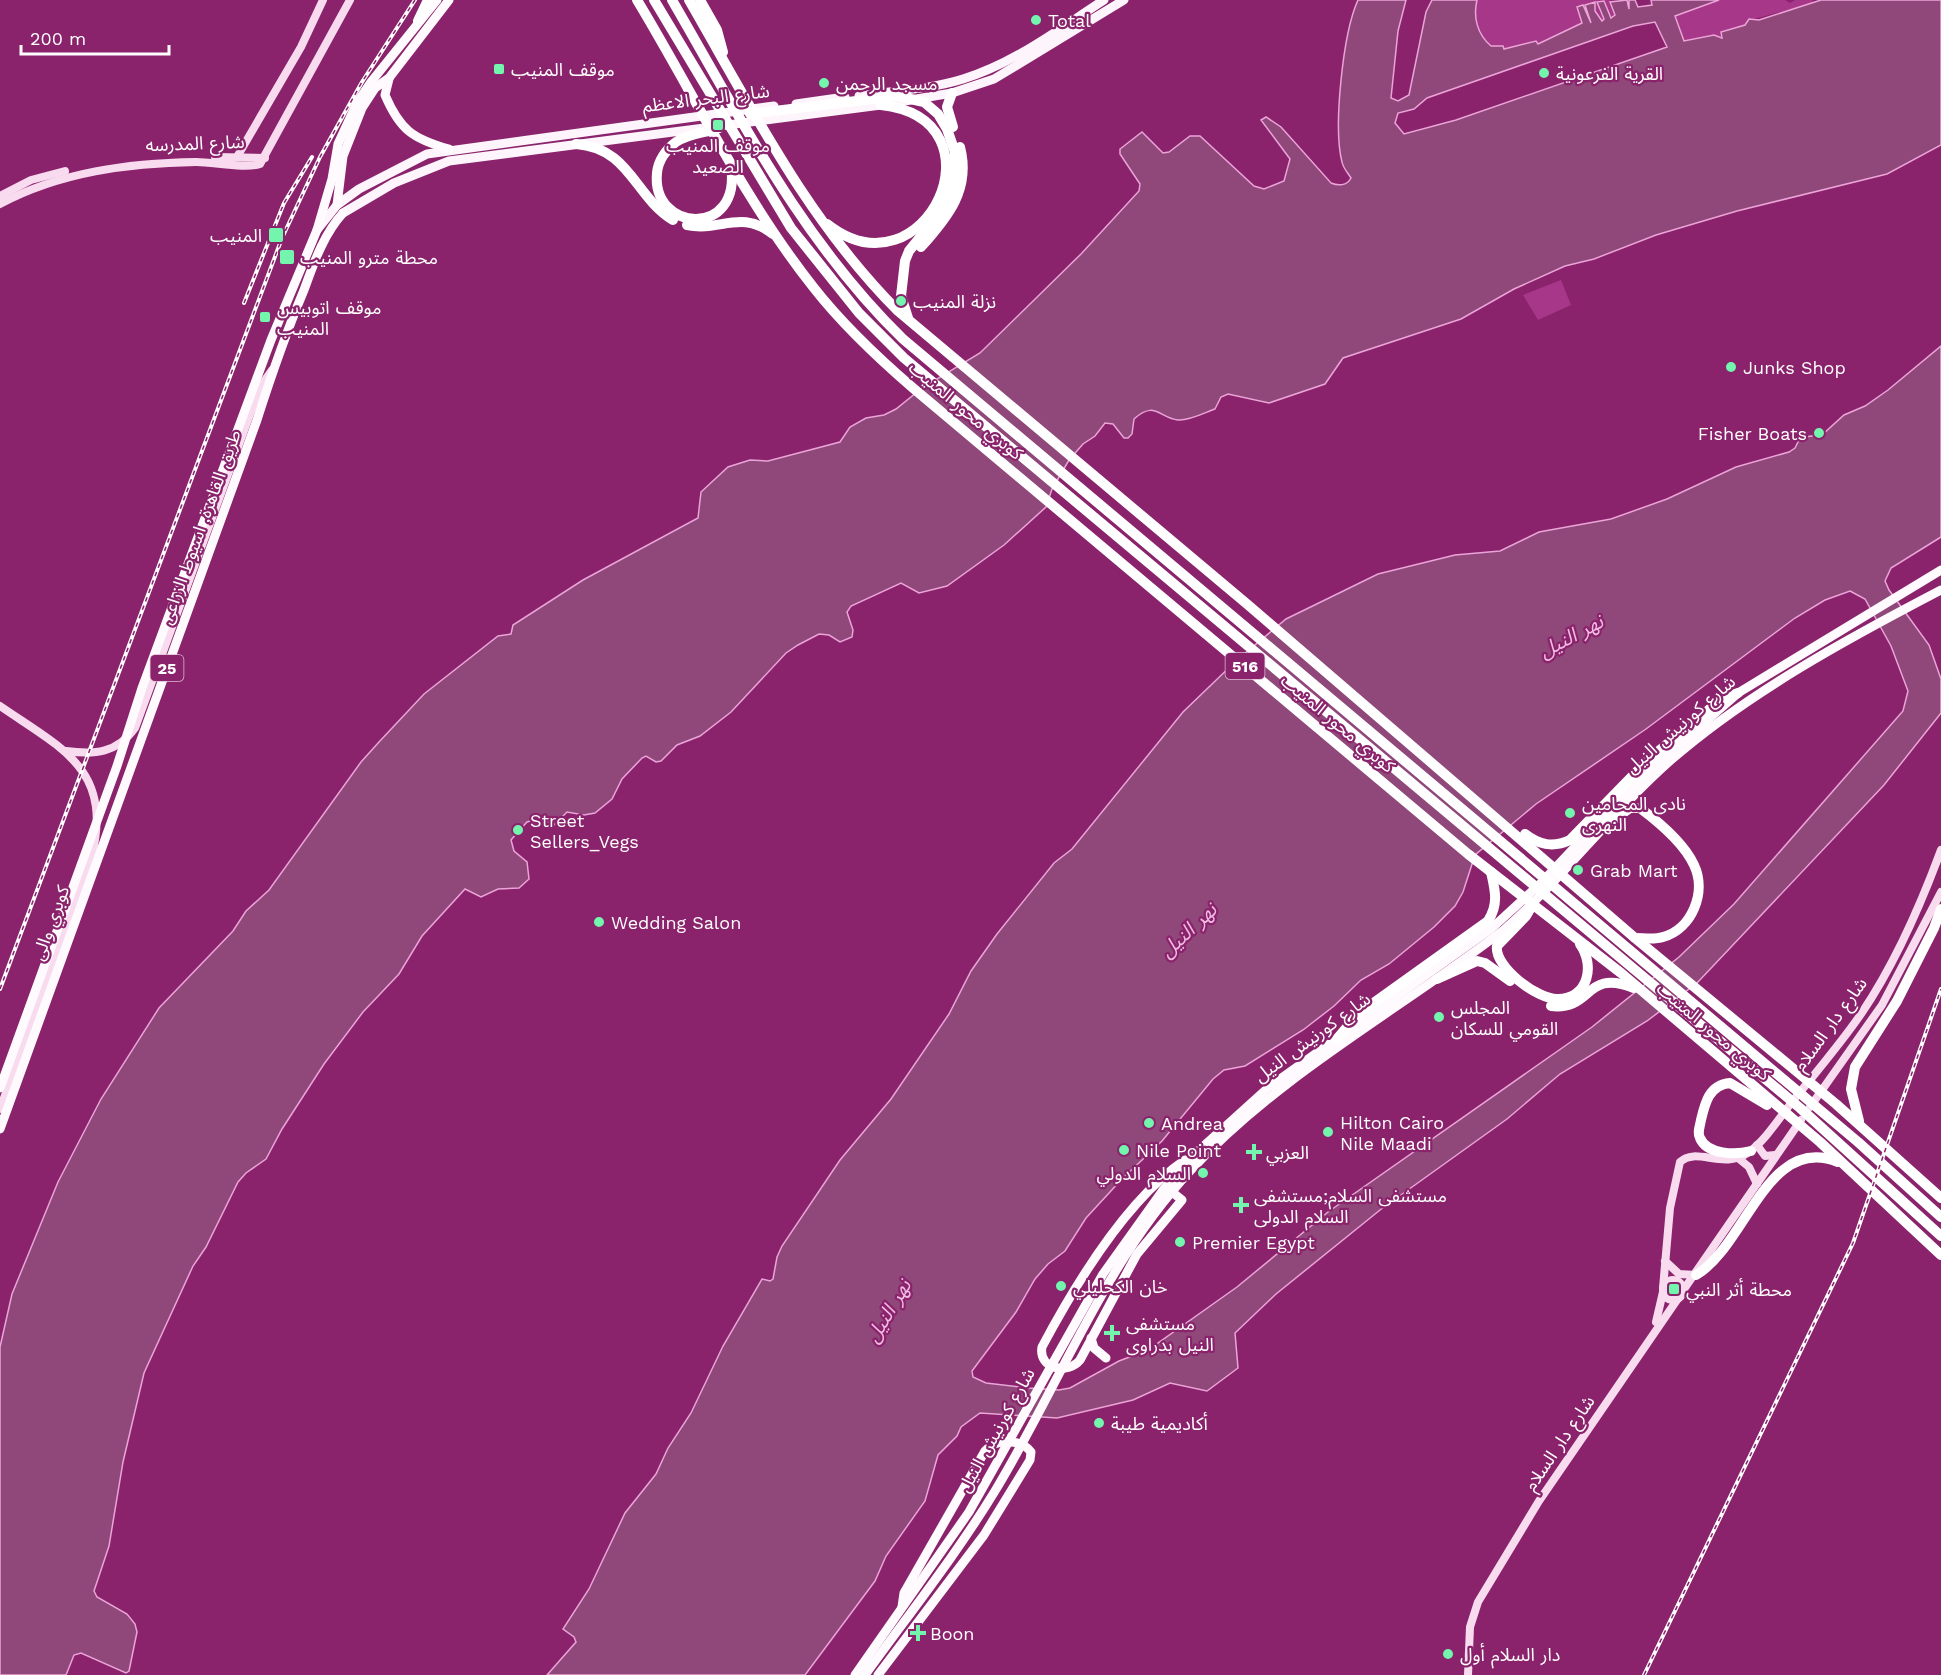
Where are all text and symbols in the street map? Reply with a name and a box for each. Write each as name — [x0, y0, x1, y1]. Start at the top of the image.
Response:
place label: Total — [1048, 10, 1091, 31]
marker: Total — [1029, 13, 1043, 27]
scale bar — [21, 18, 170, 56]
text: 200 m — [30, 28, 86, 49]
place label: موقف المنيب — [511, 59, 615, 81]
marker: موقف المنيب — [492, 62, 506, 76]
place label: القرية الفرعونية — [1556, 63, 1663, 85]
marker: القرية الفرعونية — [1537, 66, 1551, 80]
place label: مسجد الرحمن — [836, 73, 937, 95]
marker: مسجد الرحمن — [817, 76, 831, 90]
street label: شارع البحر الاعظم — [641, 80, 771, 120]
marker: موقف المنيب الصعيد — [711, 118, 725, 132]
street label: شارع المدرسه — [145, 131, 245, 159]
place label: موقف المنيب الصعيد — [666, 135, 770, 177]
place label: المنيب — [210, 225, 262, 246]
marker: المنيب — [267, 226, 285, 244]
place label: محطة مترو المنيب — [300, 247, 438, 269]
marker: محطة مترو المنيب — [278, 248, 296, 266]
place label: نزلة المنيب — [913, 291, 996, 313]
marker: نزلة المنيب — [894, 294, 908, 308]
place label: موقف اتوبيس المنيب — [277, 297, 381, 339]
marker: موقف اتوبيس المنيب — [258, 310, 272, 324]
street label: كوبري محور المنيب — [903, 356, 1027, 466]
place label: Junks Shop — [1743, 357, 1846, 378]
marker: Junks Shop — [1724, 360, 1738, 374]
place label: Fisher Boats — [1698, 423, 1807, 444]
marker: Fisher Boats — [1812, 426, 1826, 440]
street label: طريق القاهرة, اسيوط الزراعى — [155, 427, 246, 628]
water label: نهر النيل — [1535, 608, 1609, 663]
road number: 516 — [1226, 653, 1264, 679]
road number: 25 — [150, 655, 184, 681]
street label: كوبري محور المنيب — [1275, 669, 1399, 779]
street label: شارع كورنيش النيل — [1621, 671, 1742, 780]
place label: نادى المحامين النهرى — [1582, 793, 1686, 836]
marker: نادى المحامين النهرى — [1563, 806, 1577, 820]
place label: Street Sellers_Vegs — [530, 810, 639, 852]
marker: Street Sellers_Vegs — [511, 823, 525, 837]
place label: Grab Mart — [1590, 860, 1678, 881]
marker: Grab Mart — [1571, 863, 1585, 877]
street label: كوبري والى — [27, 882, 76, 964]
water label: نهر النيل — [1155, 897, 1223, 962]
place label: Wedding Salon — [611, 912, 741, 933]
marker: Wedding Salon — [592, 915, 606, 929]
street label: شارع دار السلام — [1789, 973, 1874, 1077]
street label: كوبري محور المنيب — [1651, 977, 1775, 1087]
street label: شارع كورنيش النيل — [1250, 988, 1377, 1090]
place label: المجلس القومي للسكان — [1451, 997, 1558, 1042]
marker: المجلس القومي للسكان — [1432, 1010, 1446, 1024]
place label: Hilton Cairo Nile Maadi — [1340, 1112, 1444, 1154]
place label: Andrea — [1161, 1113, 1223, 1134]
marker: Andrea — [1142, 1116, 1156, 1130]
marker: Hilton Cairo Nile Maadi — [1321, 1125, 1335, 1139]
place label: Nile Point — [1136, 1140, 1221, 1161]
place label: العزبي — [1266, 1142, 1309, 1166]
marker: Nile Point — [1117, 1143, 1131, 1157]
marker: العزبي — [1247, 1145, 1261, 1159]
place label: السلام الدولي — [1097, 1163, 1191, 1188]
marker: السلام الدولي — [1196, 1166, 1210, 1180]
place label: مستشفى السلام;مستشفى السلام الدولى — [1254, 1185, 1447, 1231]
marker: مستشفى السلام;مستشفى السلام الدولى — [1232, 1196, 1250, 1214]
place label: Premier Egypt — [1192, 1232, 1315, 1253]
marker: Premier Egypt — [1173, 1235, 1187, 1249]
water label: نهر النيل — [860, 1274, 917, 1347]
place label: خان الكحليلي — [1073, 1276, 1168, 1300]
place label: محطة أثر النبي — [1686, 1278, 1792, 1303]
marker: خان الكحليلي — [1054, 1279, 1068, 1293]
marker: محطة أثر النبي — [1667, 1282, 1681, 1296]
place label: مستشفى النيل بدراوى — [1126, 1313, 1214, 1356]
marker: مستشفى النيل بدراوى — [1103, 1324, 1121, 1342]
street label: شارع كورنيش النيل — [953, 1364, 1042, 1498]
street label: شارع دار السلام — [1519, 1391, 1602, 1497]
place label: أكاديمية طيبة — [1111, 1412, 1208, 1434]
marker: أكاديمية طيبة — [1092, 1416, 1106, 1430]
place label: Boon — [930, 1623, 975, 1644]
marker: Boon — [911, 1626, 925, 1640]
place label: دار السلام أول — [1460, 1643, 1560, 1669]
marker: دار السلام أول — [1441, 1647, 1455, 1661]

